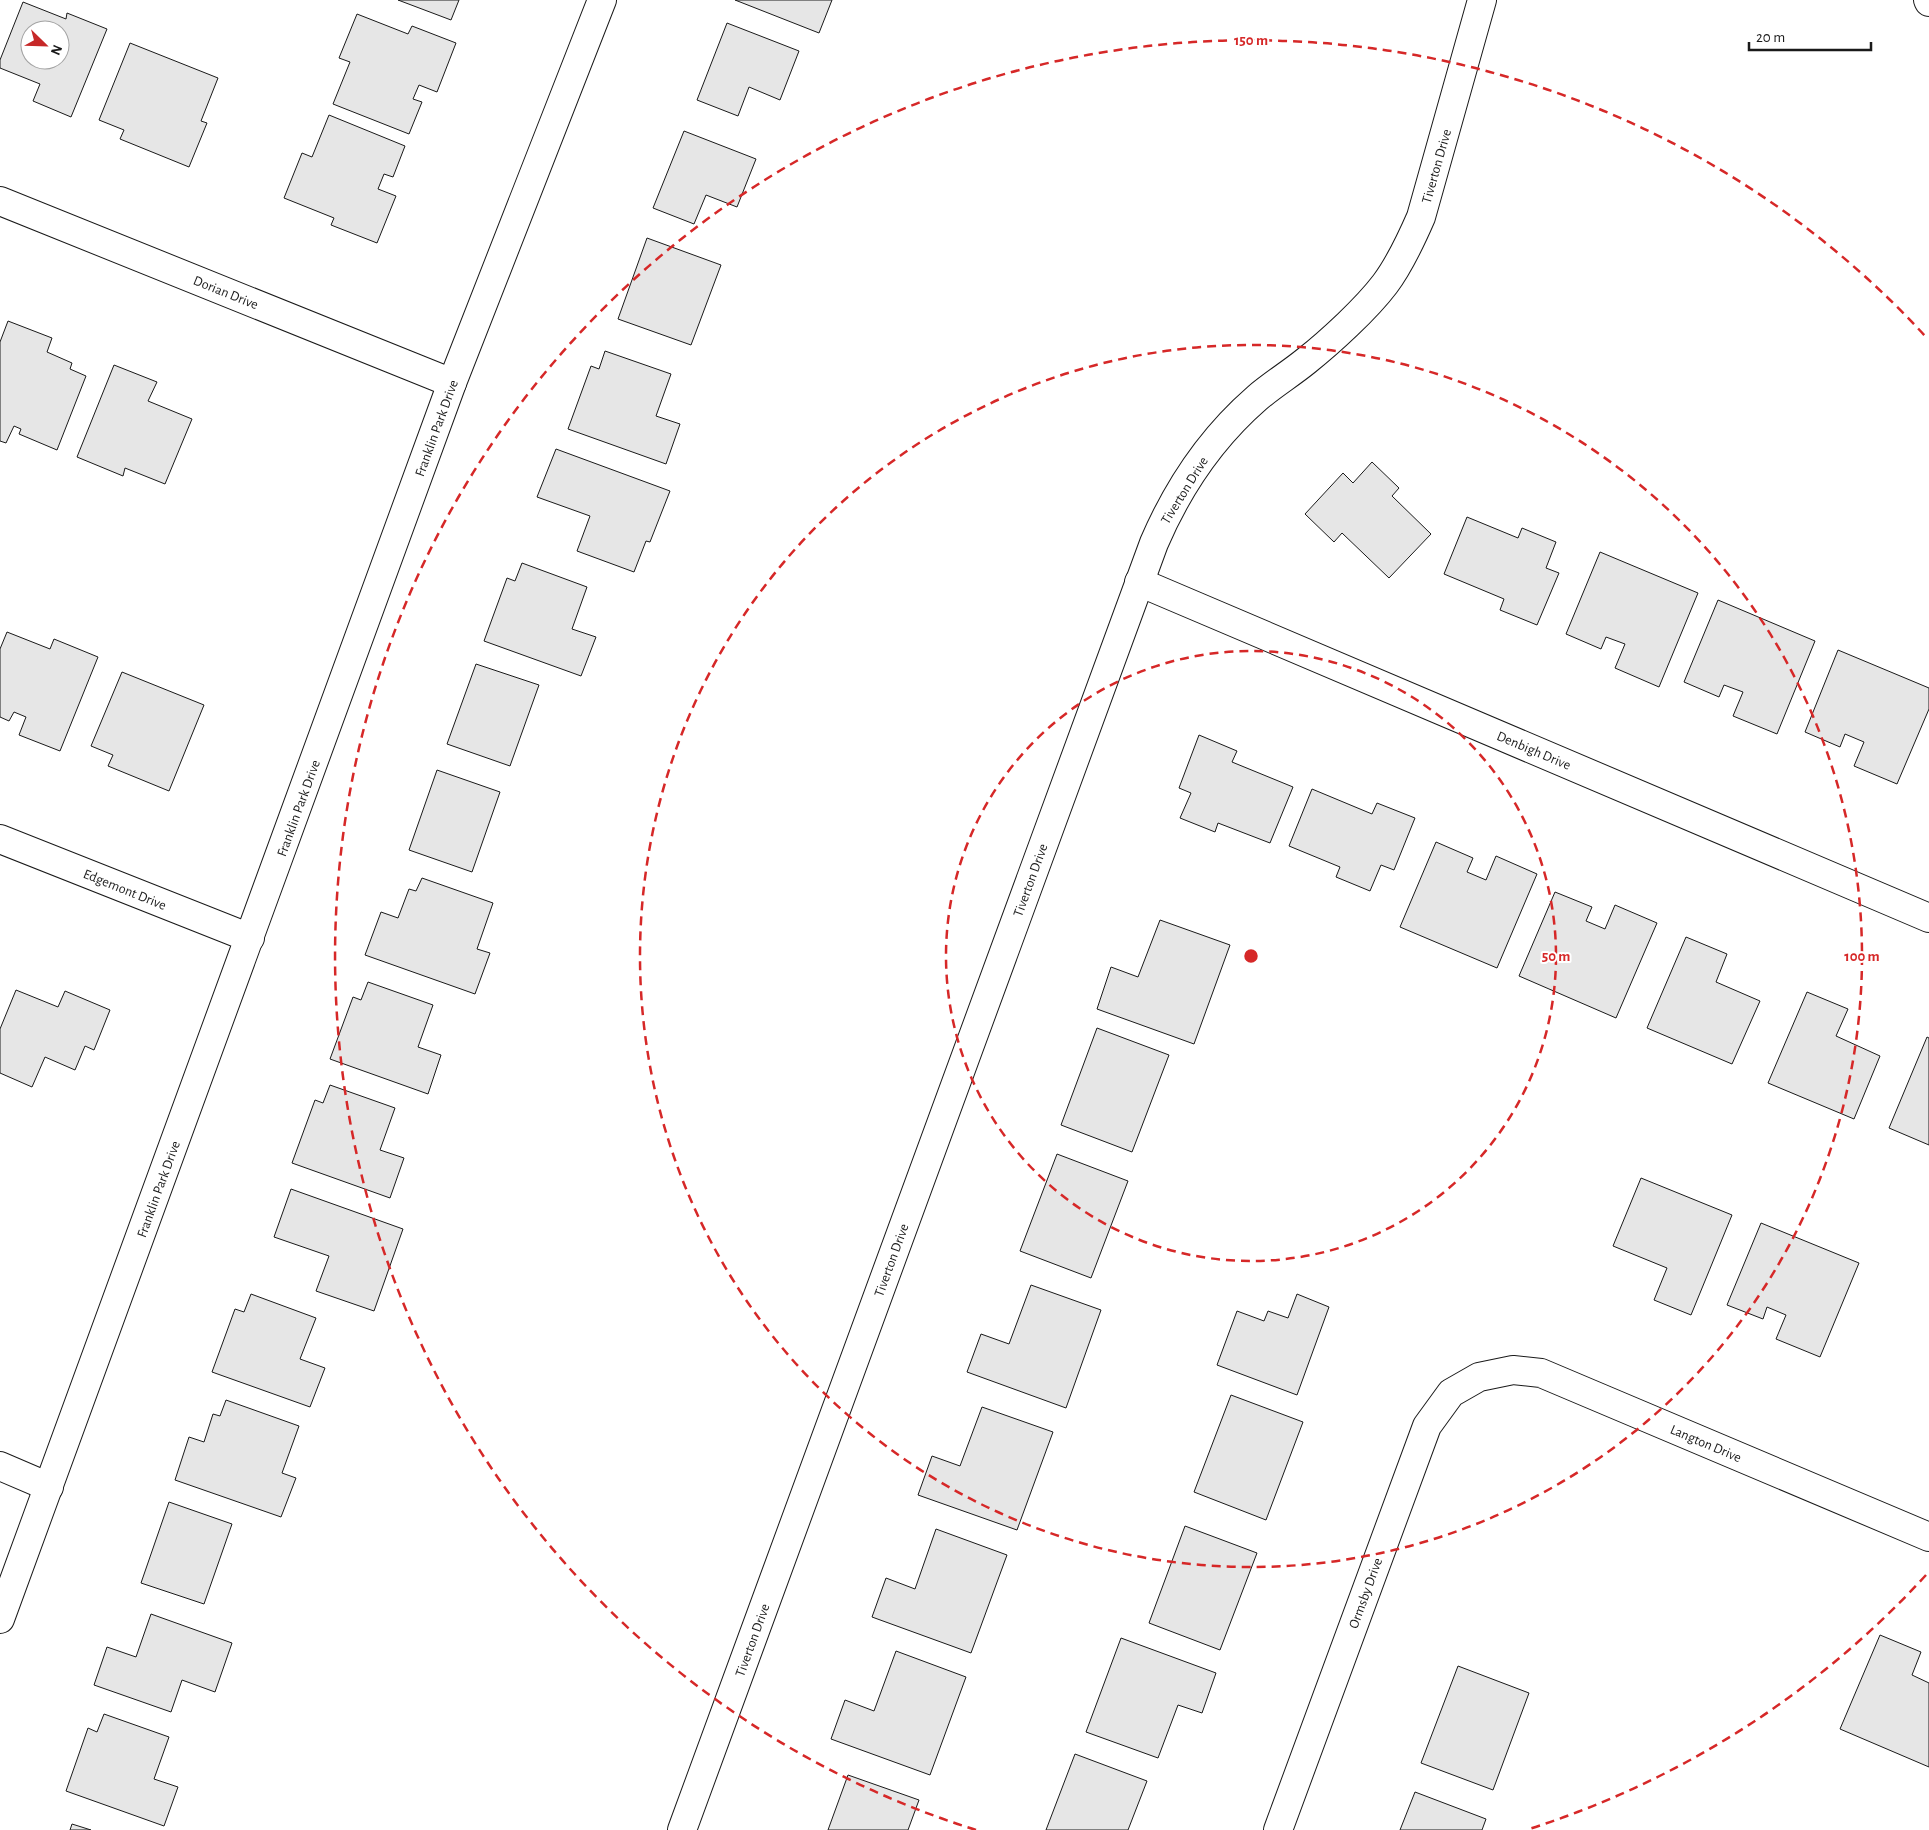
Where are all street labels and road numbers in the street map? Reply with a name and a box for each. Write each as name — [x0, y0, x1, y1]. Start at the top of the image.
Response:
street label: Tiverton Drive — [1420, 128, 1454, 205]
street label: Dorian Drive — [191, 274, 260, 312]
street label: Franklin Park Drive — [413, 378, 461, 479]
street label: Tiverton Drive — [1159, 454, 1211, 527]
street label: Denbigh Drive — [1495, 729, 1573, 773]
street label: Franklin Park Drive — [275, 758, 323, 859]
street label: Tiverton Drive — [1011, 842, 1051, 919]
street label: Edgemont Drive — [81, 867, 168, 913]
street label: Franklin Park Drive — [135, 1139, 183, 1240]
street label: Tiverton Drive — [872, 1222, 912, 1299]
street label: Langton Drive — [1668, 1423, 1743, 1465]
street label: Ormsby Drive — [1347, 1556, 1385, 1631]
street label: Tiverton Drive — [733, 1602, 773, 1679]

